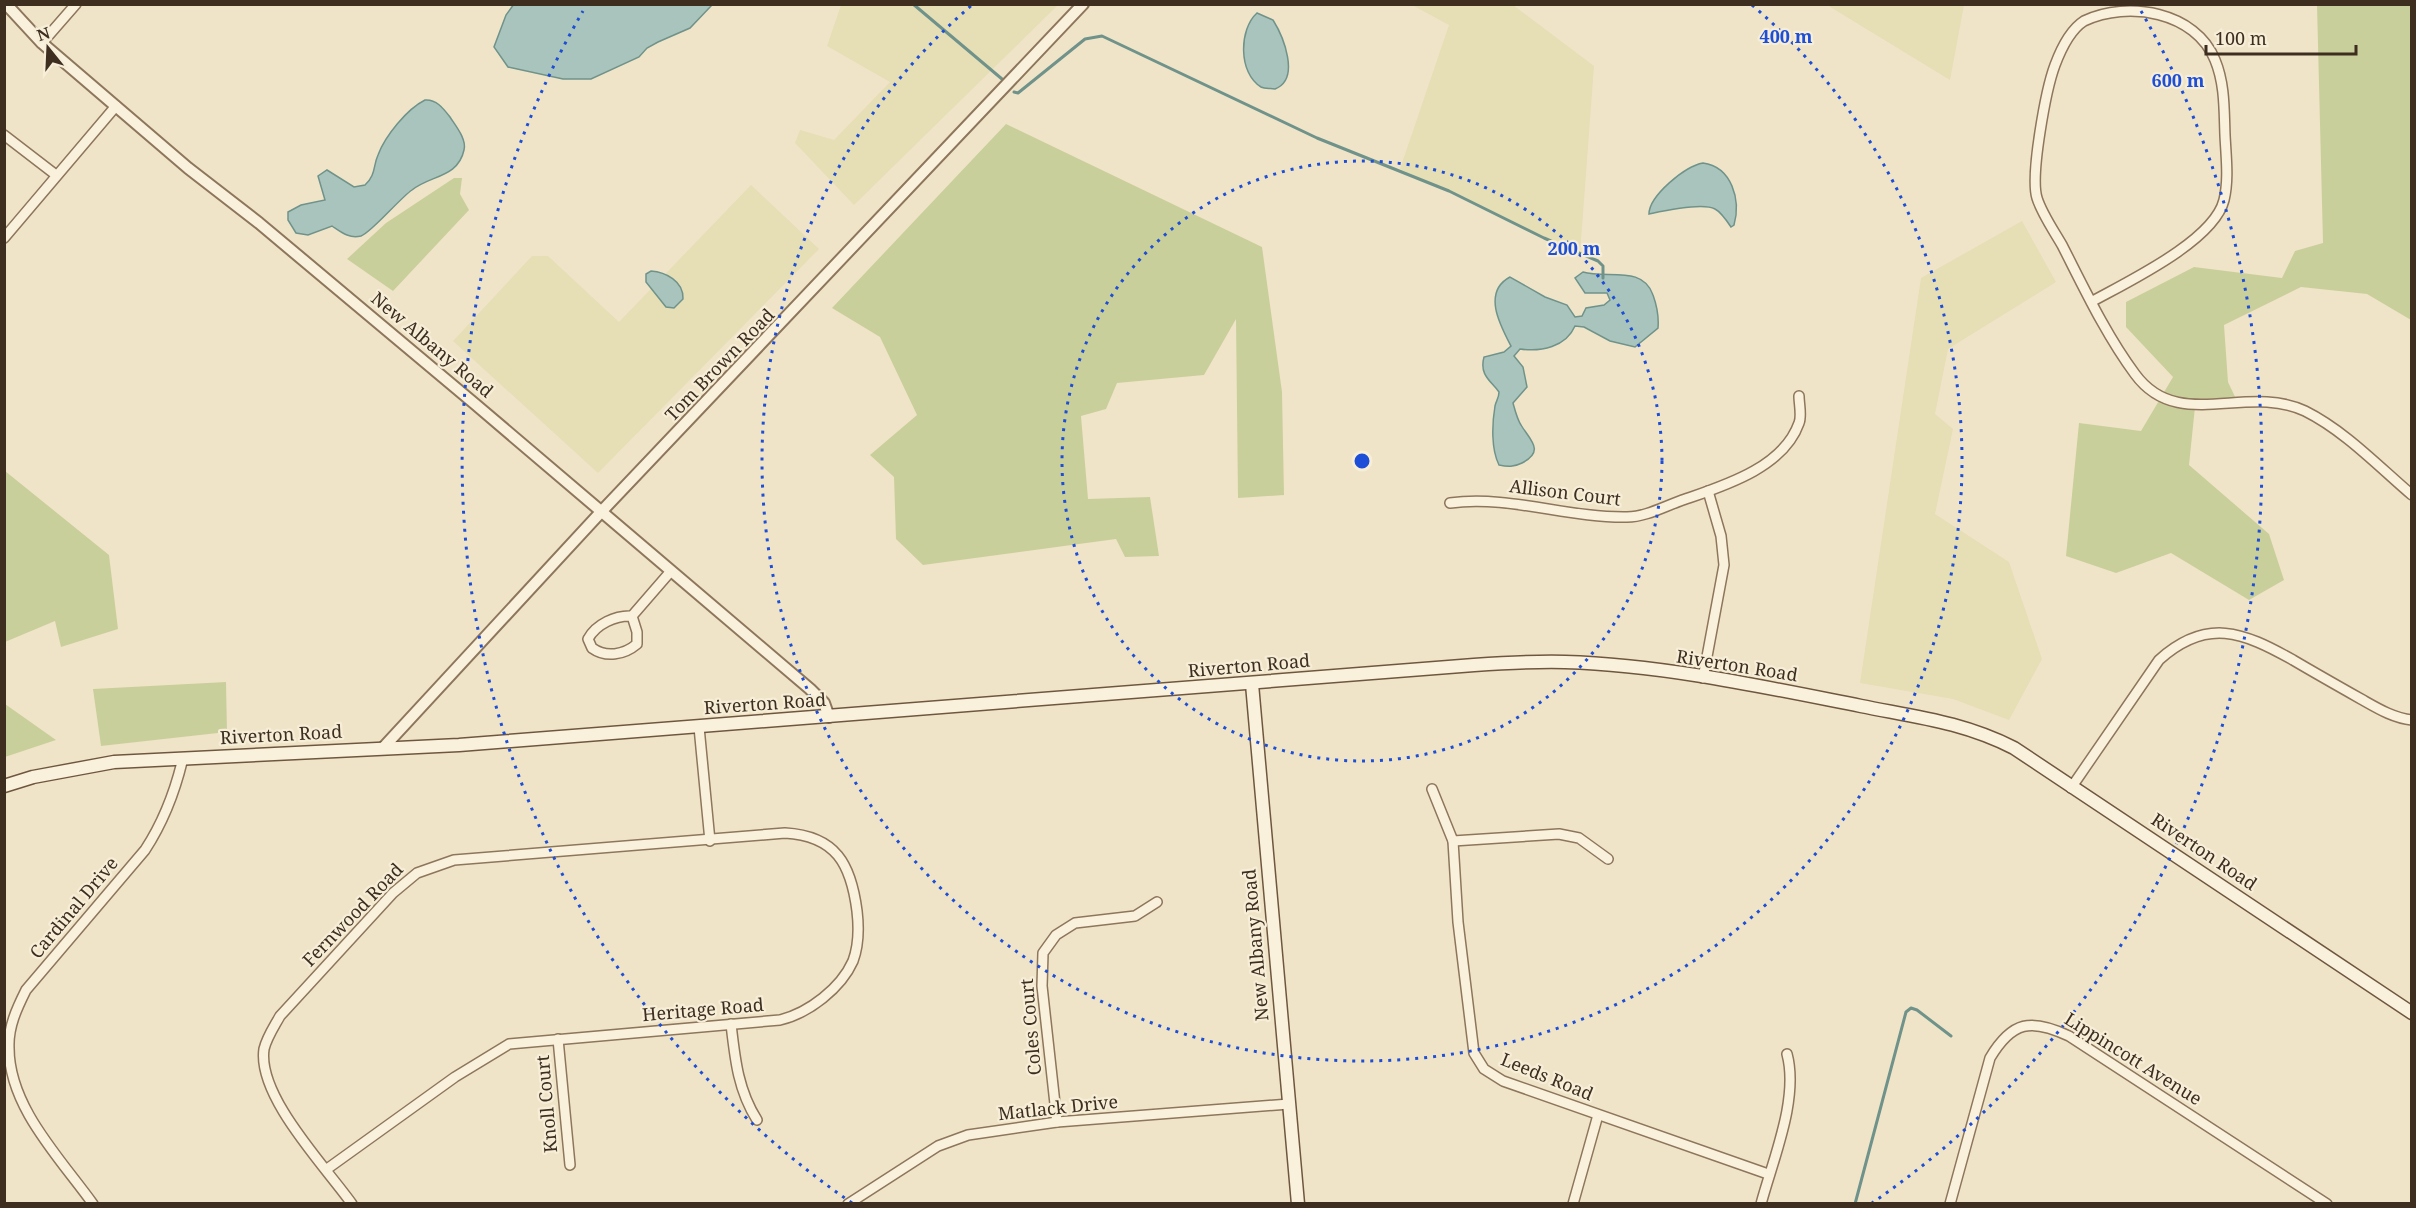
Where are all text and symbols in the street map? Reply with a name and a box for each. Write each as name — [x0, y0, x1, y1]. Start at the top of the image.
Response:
north arrow — [18, 18, 78, 78]
scale bar — [2206, 18, 2356, 56]
text: N — [34, 21, 53, 46]
text: 400 m — [1760, 24, 1813, 48]
text: 100 m — [2215, 26, 2267, 50]
text: 600 m — [2152, 68, 2205, 92]
text: 200 m — [1548, 236, 1601, 260]
street label: New Albany Road — [367, 286, 499, 402]
street label: Tom Brown Road — [659, 303, 779, 426]
centre of rings — [1352, 451, 1372, 471]
street label: Allison Court — [1508, 473, 1622, 511]
street label: Riverton Road — [1675, 644, 1800, 686]
street label: Riverton Road — [1187, 648, 1311, 682]
street label: Riverton Road — [703, 687, 827, 719]
street label: Riverton Road — [219, 719, 343, 749]
street label: Riverton Road — [2147, 807, 2262, 895]
street label: Cardinal Drive — [24, 851, 123, 963]
street label: Fernwood Road — [297, 857, 408, 971]
street label: New Albany Road — [1236, 868, 1274, 1022]
street label: Coles Court — [1014, 978, 1046, 1077]
street label: Heritage Road — [641, 992, 765, 1026]
street label: Lippincott Avenue — [2060, 1006, 2207, 1110]
street label: Leeds Road — [1498, 1047, 1597, 1106]
street label: Knoll Court — [530, 1054, 562, 1154]
street label: Matlack Drive — [997, 1089, 1119, 1125]

